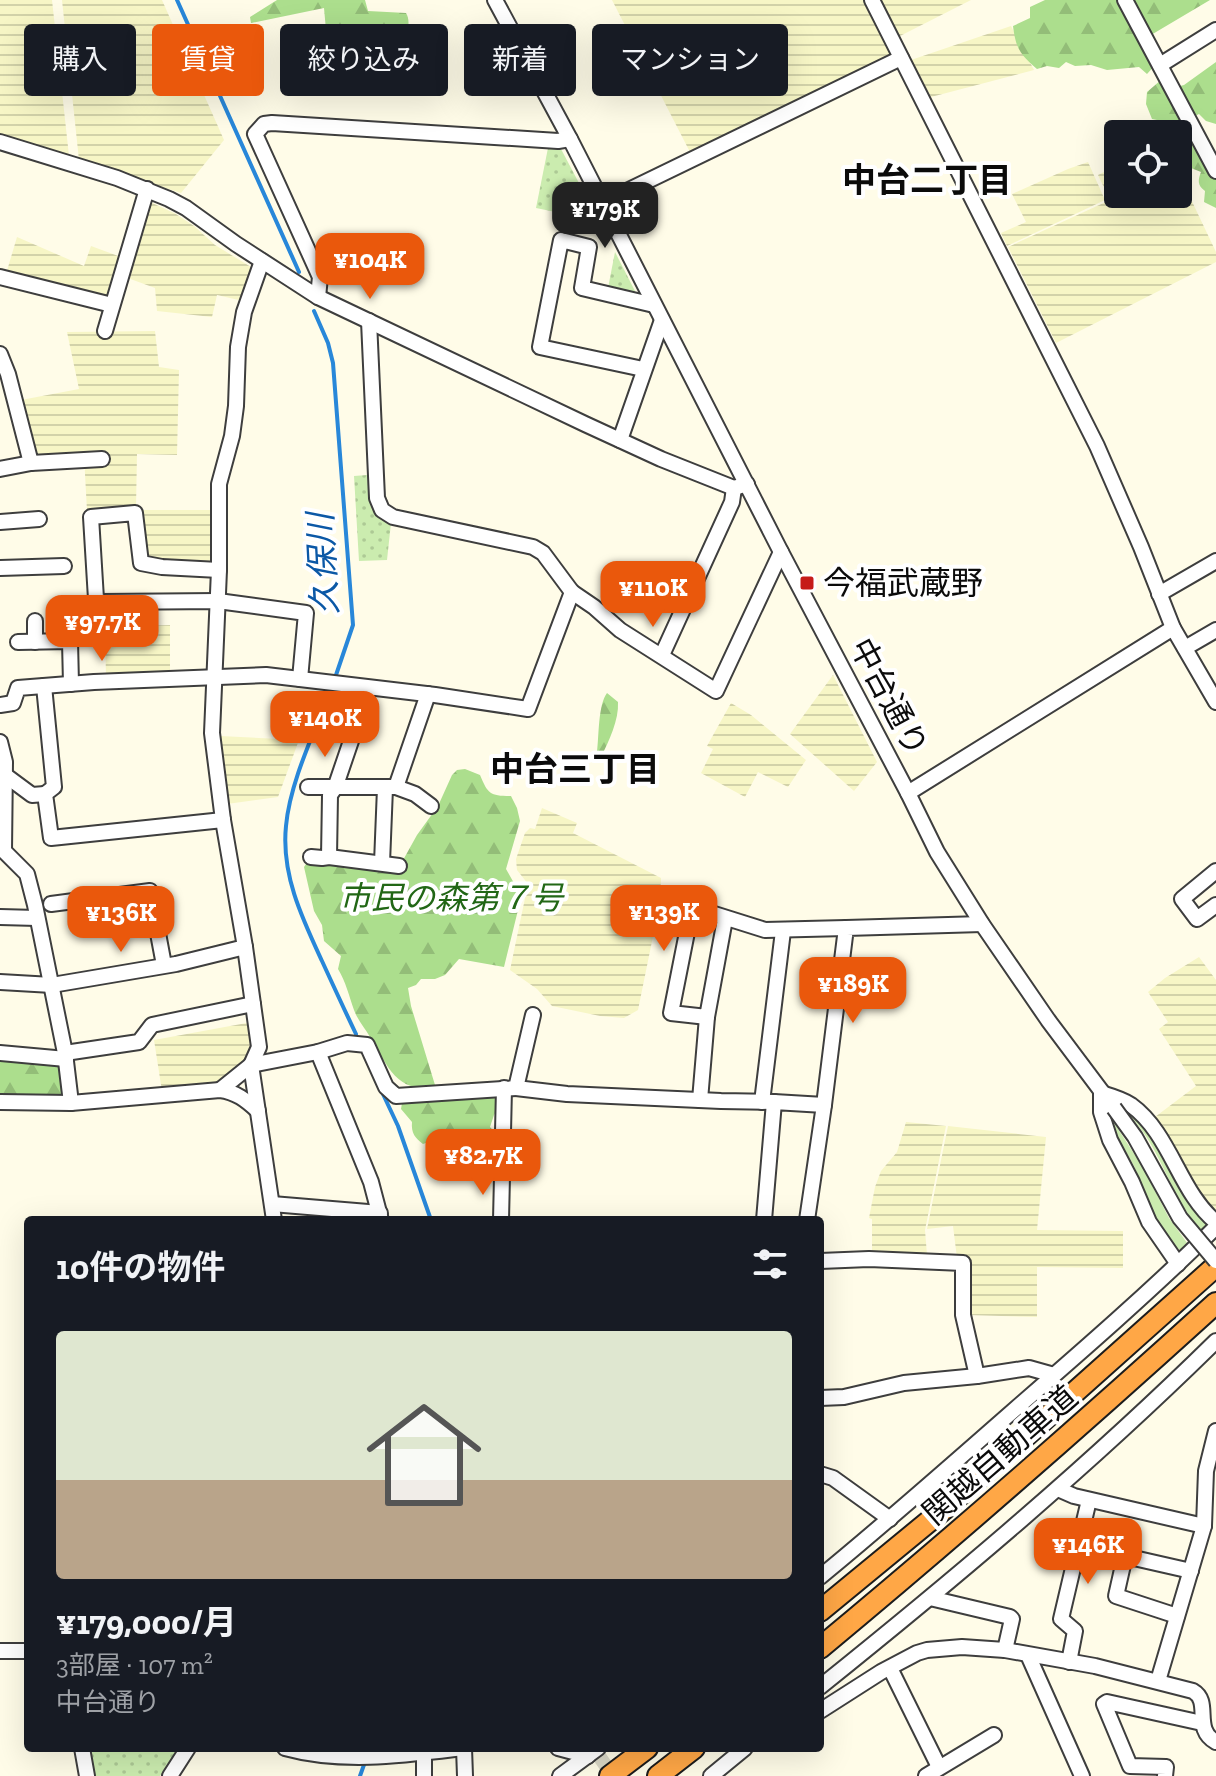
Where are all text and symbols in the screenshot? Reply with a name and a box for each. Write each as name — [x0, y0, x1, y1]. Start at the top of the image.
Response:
chip: 購入 — [24, 24, 136, 96]
chip: 賃貸 — [152, 24, 264, 96]
chip: 絞り込み — [280, 24, 448, 96]
chip: 新着 — [464, 24, 576, 96]
chip: マンション — [592, 24, 788, 96]
map controls — [1104, 120, 1192, 208]
button: locate — [1104, 120, 1192, 208]
district label: 中台二丁目 — [842, 160, 1012, 201]
pin: ¥179K — [549, 182, 661, 250]
text: ¥179K — [570, 192, 640, 224]
pin: ¥104K — [314, 233, 426, 301]
text: ¥104K — [333, 243, 407, 275]
water label: 久保川 — [300, 509, 346, 616]
pin: ¥110K — [597, 561, 709, 629]
place label: 今福武蔵野 — [823, 564, 983, 602]
text: ¥110K — [619, 571, 687, 603]
marker: 今福武蔵野 — [798, 574, 816, 592]
pin: ¥97.7K — [37, 595, 167, 663]
text: ¥97.7K — [64, 605, 140, 637]
street label: 中台通り — [842, 632, 936, 762]
pin: ¥140K — [269, 691, 381, 759]
text: ¥140K — [288, 701, 362, 733]
district label: 中台三丁目 — [490, 749, 660, 790]
park label: 市民の森第７号 — [339, 879, 565, 917]
pin: ¥139K — [608, 885, 720, 953]
pin: ¥136K — [65, 886, 177, 954]
text: ¥139K — [628, 895, 700, 927]
text: ¥136K — [85, 896, 157, 928]
pin: ¥189K — [797, 957, 909, 1025]
text: ¥189K — [817, 967, 889, 999]
pin: ¥82.7K — [418, 1129, 548, 1197]
text: ¥82.7K — [443, 1139, 523, 1171]
icon: filters — [748, 1242, 792, 1286]
text: 10件の物件 — [56, 1247, 225, 1288]
street label: 関越自動車道 — [915, 1378, 1085, 1532]
icon: home — [352, 1383, 496, 1527]
pin: ¥146K — [1032, 1518, 1144, 1586]
text: ¥146K — [1052, 1528, 1124, 1560]
text: ¥179,000/月 — [56, 1602, 237, 1643]
text: 3部屋 · 107 m² — [56, 1649, 213, 1681]
text: 中台通り — [56, 1686, 160, 1718]

